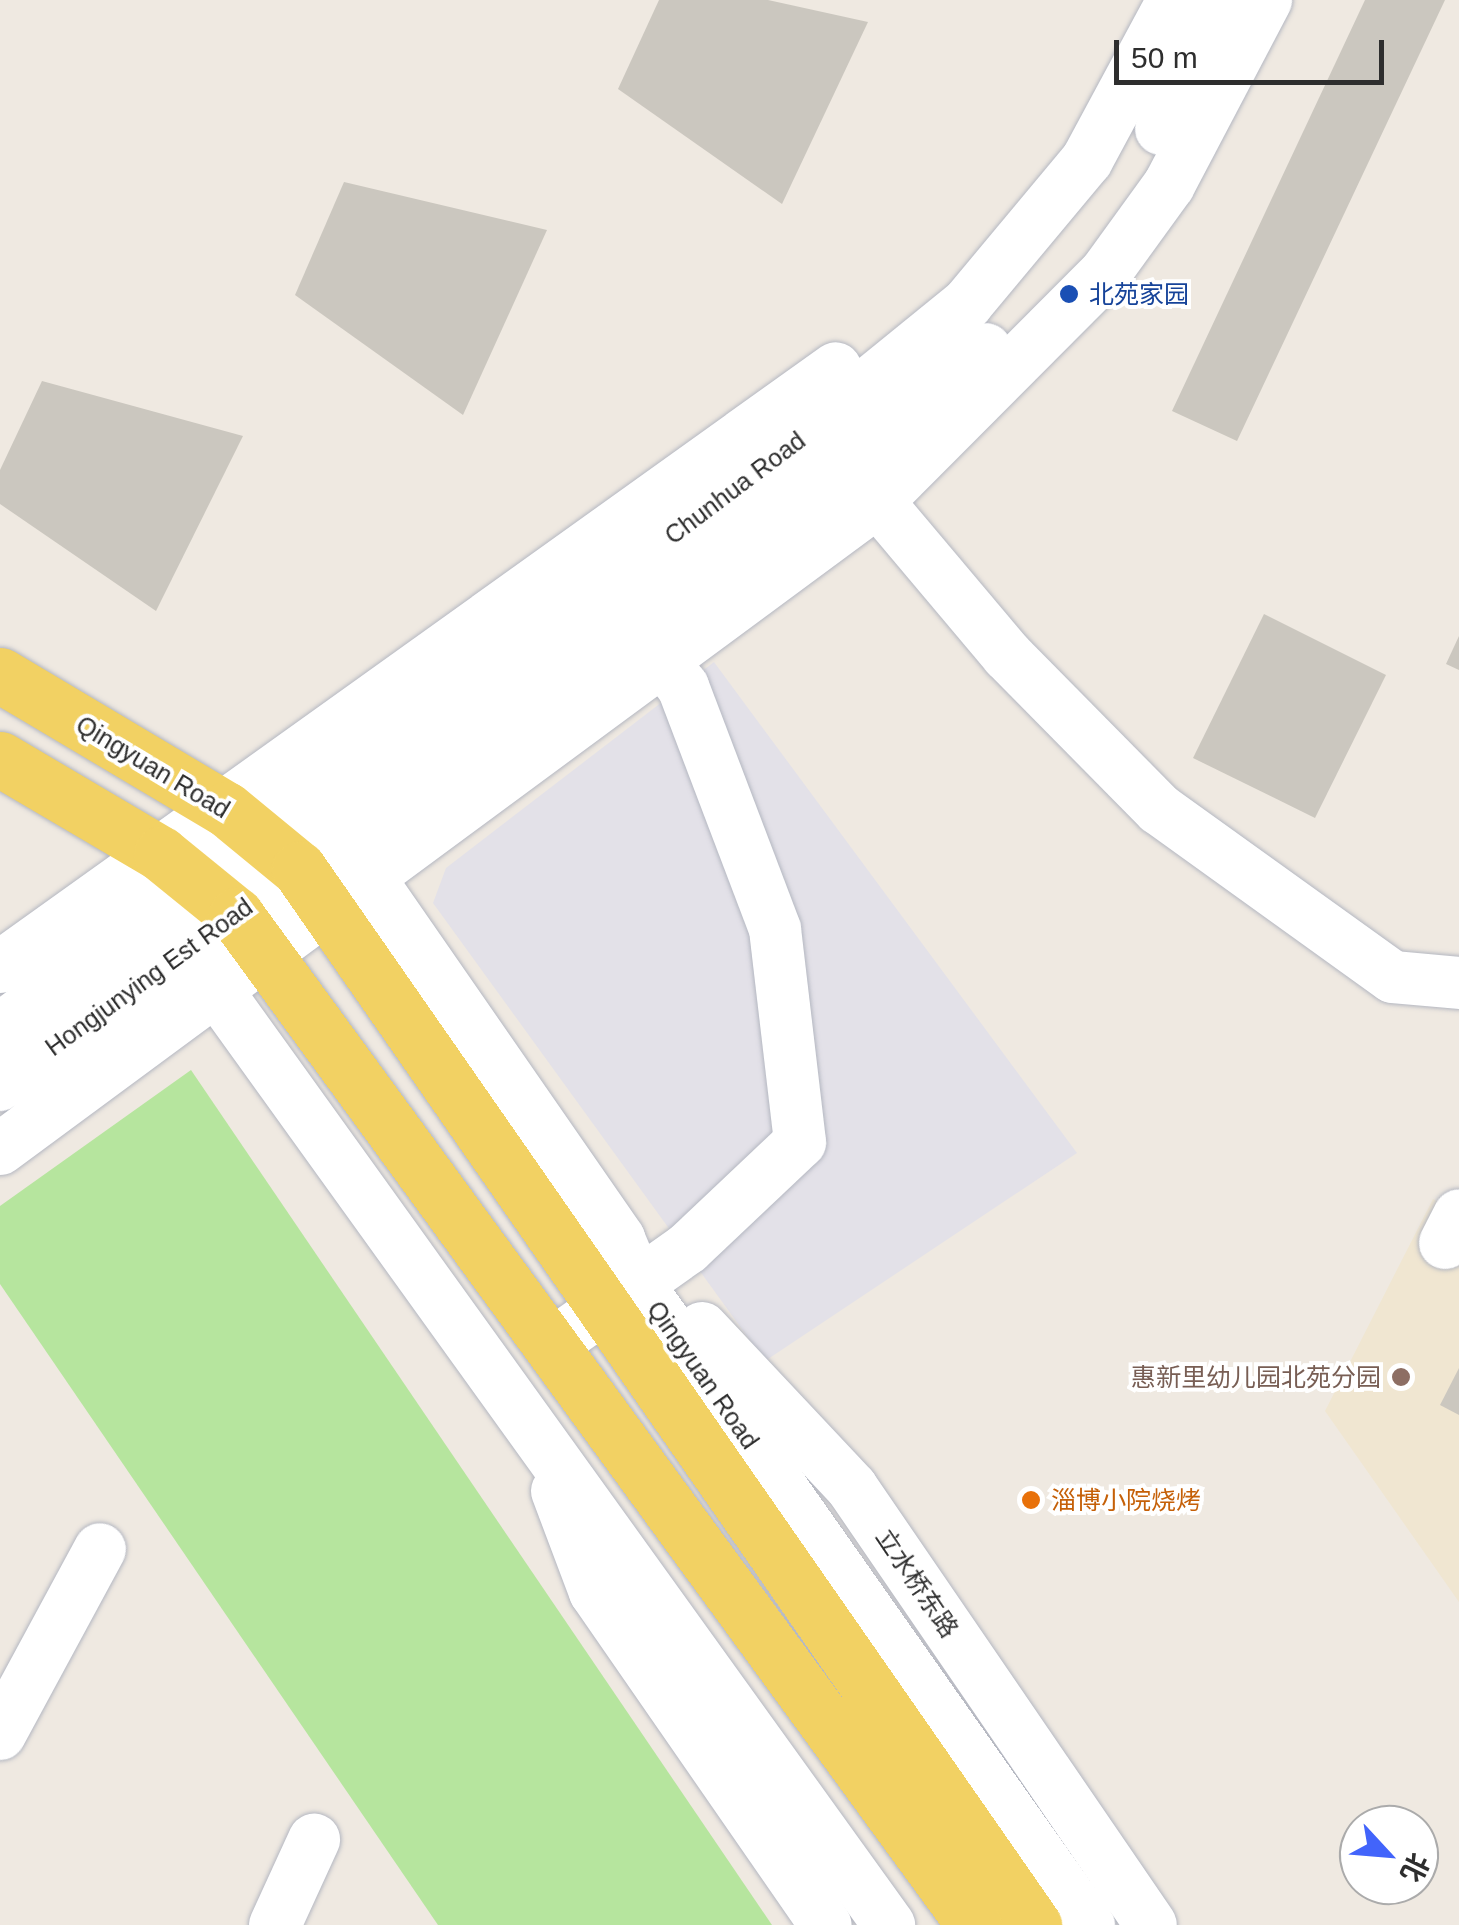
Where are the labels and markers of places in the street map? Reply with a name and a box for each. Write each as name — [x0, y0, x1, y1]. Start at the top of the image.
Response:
place label: 北苑家园 — [1089, 279, 1189, 309]
marker: 北苑家园 — [1058, 283, 1080, 305]
place label: 惠新里幼儿园北苑分园 — [1131, 1362, 1381, 1392]
marker: 惠新里幼儿园北苑分园 — [1390, 1366, 1412, 1388]
place label: 淄博小院烧烤 — [1051, 1485, 1201, 1515]
marker: 淄博小院烧烤 — [1020, 1489, 1042, 1511]

